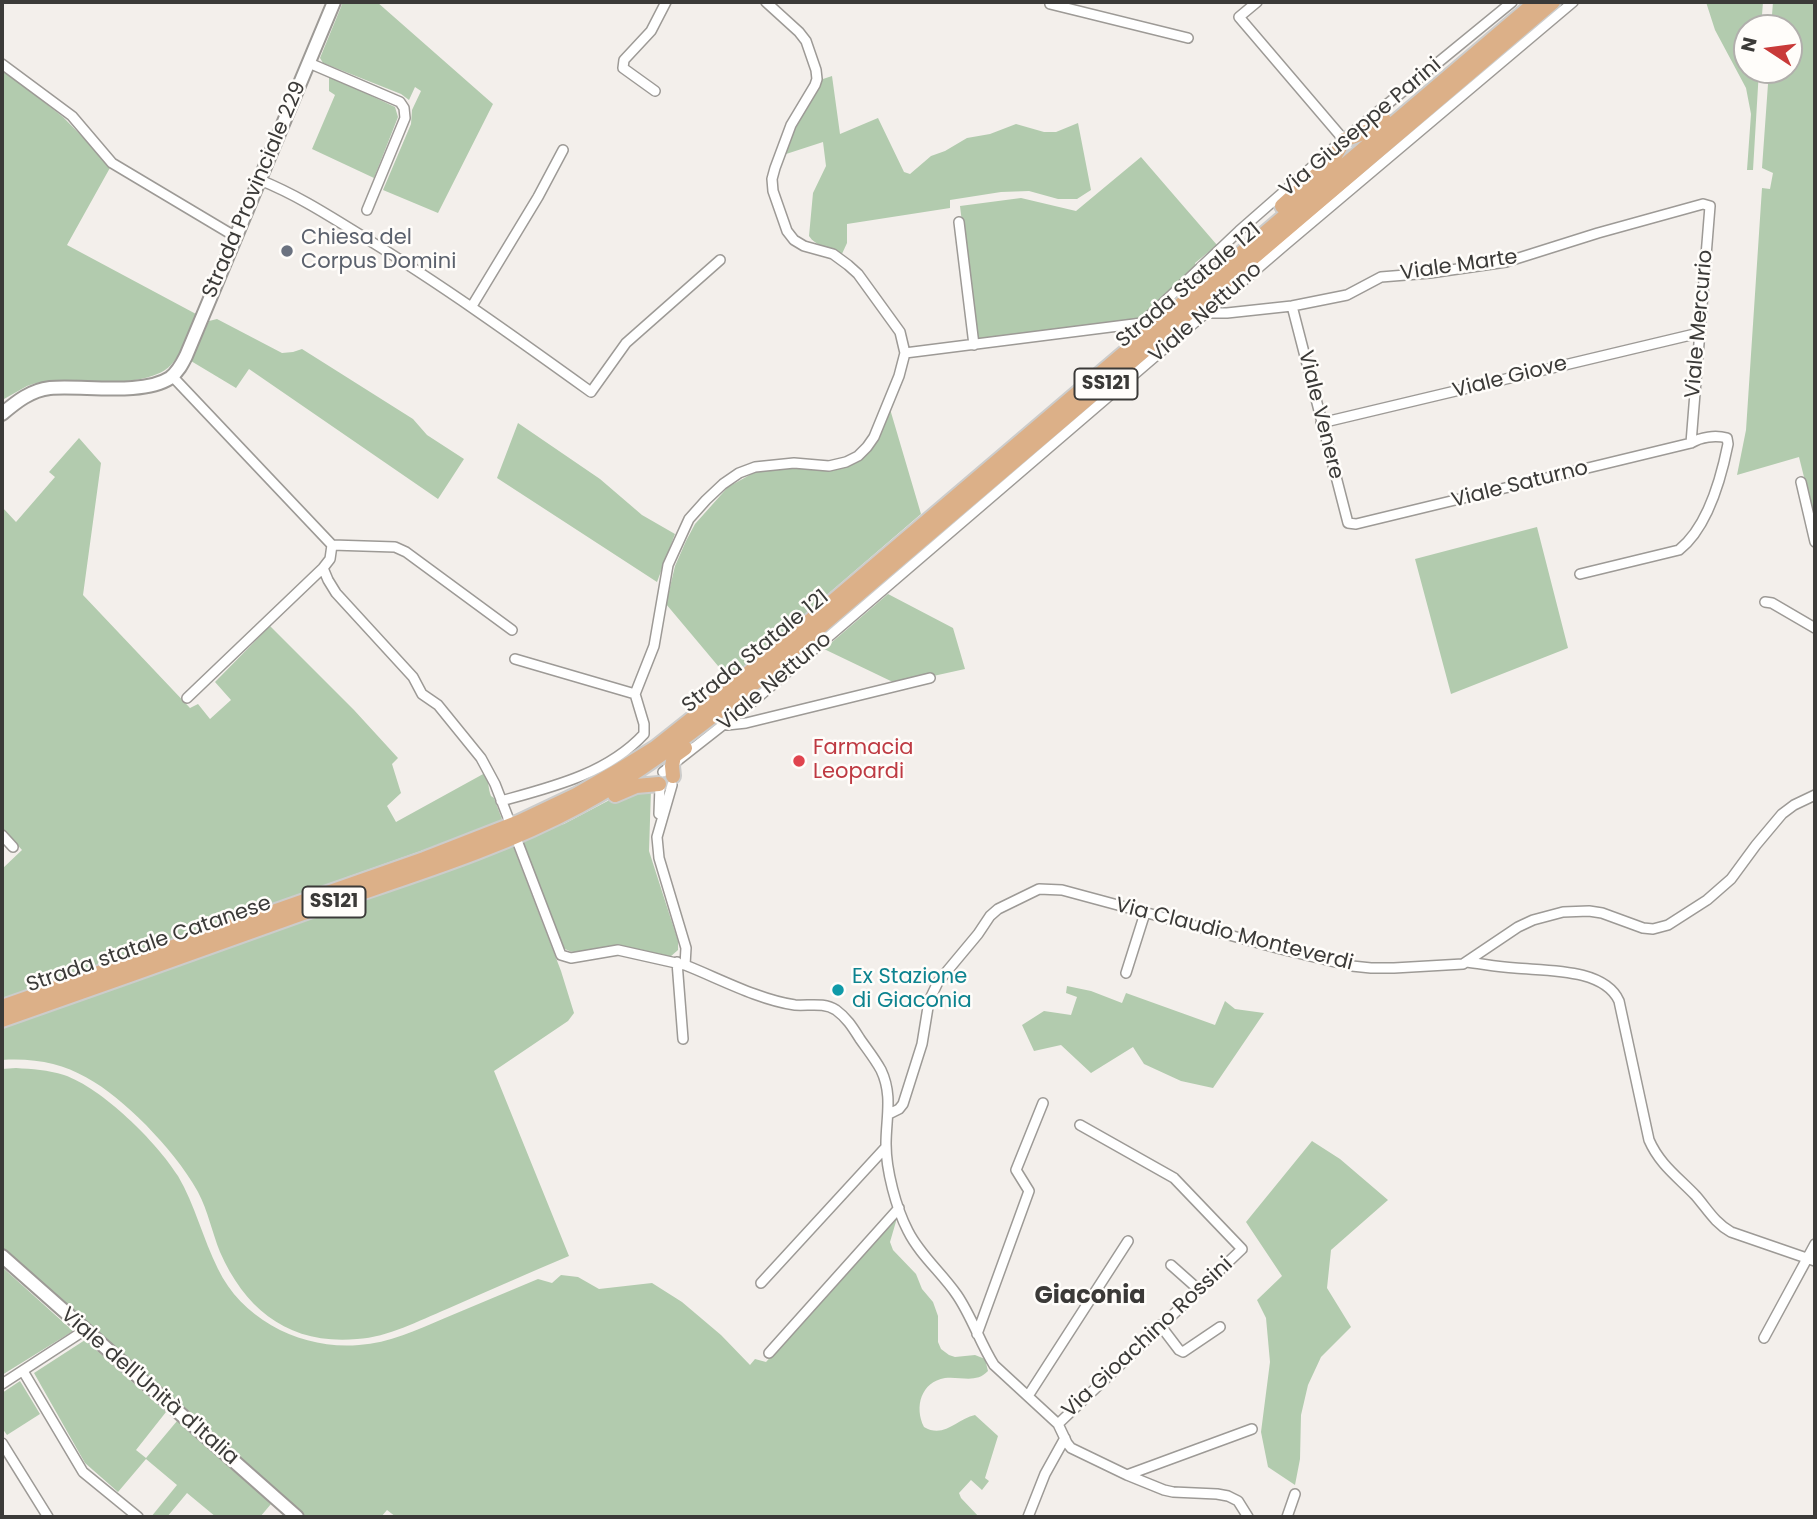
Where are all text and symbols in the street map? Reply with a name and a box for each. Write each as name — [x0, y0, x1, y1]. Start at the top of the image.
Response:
north arrow — [1733, 14, 1803, 84]
text: N — [1734, 35, 1764, 55]
street label: Via Giuseppe Parini — [1275, 53, 1447, 203]
street label: Strada Provinciale 229 — [198, 78, 312, 302]
street label: Strada Statale 121 — [1111, 218, 1267, 354]
place label: Chiesa del Corpus Domini — [301, 226, 456, 276]
marker: Chiesa del Corpus Domini — [279, 243, 295, 259]
street label: Viale Marte — [1399, 245, 1519, 287]
street label: Viale Mercurio — [1681, 249, 1719, 399]
street label: Viale Nettuno — [1145, 257, 1267, 369]
street label: Viale Venere — [1292, 348, 1348, 482]
street label: Viale Giove — [1450, 352, 1570, 404]
road number: SS121 — [1074, 368, 1138, 400]
street label: Viale Saturno — [1449, 456, 1591, 514]
street label: Strada Statale 121 — [678, 585, 834, 719]
street label: Viale Nettuno — [713, 627, 837, 737]
place label: Farmacia Leopardi — [813, 736, 914, 786]
marker: Farmacia Leopardi — [791, 753, 807, 769]
road number: SS121 — [302, 887, 366, 918]
street label: Strada statale Catanese — [23, 891, 275, 999]
street label: Via Claudio Monteverdi — [1112, 893, 1356, 977]
place label: Ex Stazione di Giaconia — [852, 965, 972, 1015]
marker: Ex Stazione di Giaconia — [830, 982, 846, 998]
street label: Via Gioachino Rossini — [1057, 1252, 1239, 1424]
district label: Giaconia — [1034, 1283, 1146, 1311]
street label: Viale dell'Unità d'Italia — [55, 1303, 243, 1471]

